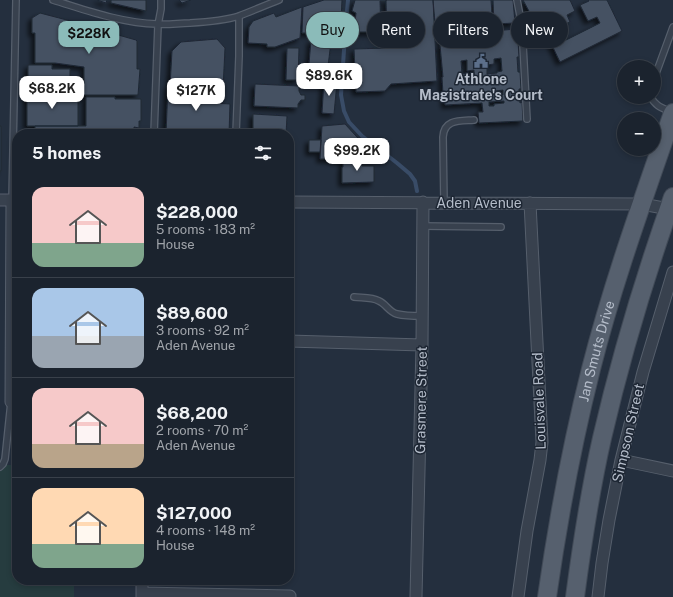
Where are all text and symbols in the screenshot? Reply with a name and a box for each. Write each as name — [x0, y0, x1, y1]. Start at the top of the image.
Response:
chip: Buy — [306, 12, 359, 48]
chip: Rent — [367, 12, 425, 48]
chip: Filters — [433, 12, 503, 48]
chip: New — [511, 12, 568, 48]
pin: $228K — [61, 21, 117, 55]
text: $228K — [67, 26, 111, 41]
public building icon: Athlone Magistrate's Court — [473, 53, 489, 69]
map controls — [617, 60, 661, 156]
button: + — [617, 60, 661, 104]
pin: $89.6K — [296, 63, 362, 97]
text: $89.6K — [305, 68, 353, 83]
place label: Athlone Magistrate's Court — [419, 71, 543, 103]
pin: $68.2K — [19, 76, 85, 110]
pin: $127K — [168, 78, 224, 112]
text: $68.2K — [28, 81, 76, 96]
text: $127K — [176, 83, 216, 98]
button: − — [617, 112, 661, 156]
pin: $99.2K — [324, 138, 390, 172]
icon: filters — [252, 142, 274, 164]
text: 5 homes — [32, 143, 101, 163]
text: $99.2K — [333, 143, 381, 158]
street label: Aden Avenue — [436, 195, 522, 211]
text: $228,000 — [156, 202, 238, 222]
icon: home — [64, 203, 112, 251]
text: 5 rooms · 183 m² — [156, 222, 255, 237]
text: House — [156, 237, 195, 252]
street label: Jan Smuts Drive — [575, 299, 618, 403]
text: $89,600 — [156, 303, 228, 323]
icon: home — [64, 304, 112, 352]
text: 3 rooms · 92 m² — [156, 323, 249, 338]
text: Aden Avenue — [156, 338, 235, 353]
street label: Grasmere Street — [412, 346, 430, 454]
street label: Louisvale Road — [529, 352, 549, 450]
street label: Simpson Street — [609, 382, 647, 484]
text: $68,200 — [156, 403, 228, 423]
icon: home — [64, 404, 112, 452]
text: 2 rooms · 70 m² — [156, 423, 248, 438]
text: Aden Avenue — [156, 438, 235, 453]
text: $127,000 — [156, 503, 232, 523]
icon: home — [64, 504, 112, 552]
text: 4 rooms · 148 m² — [156, 523, 255, 538]
text: House — [156, 538, 195, 553]

